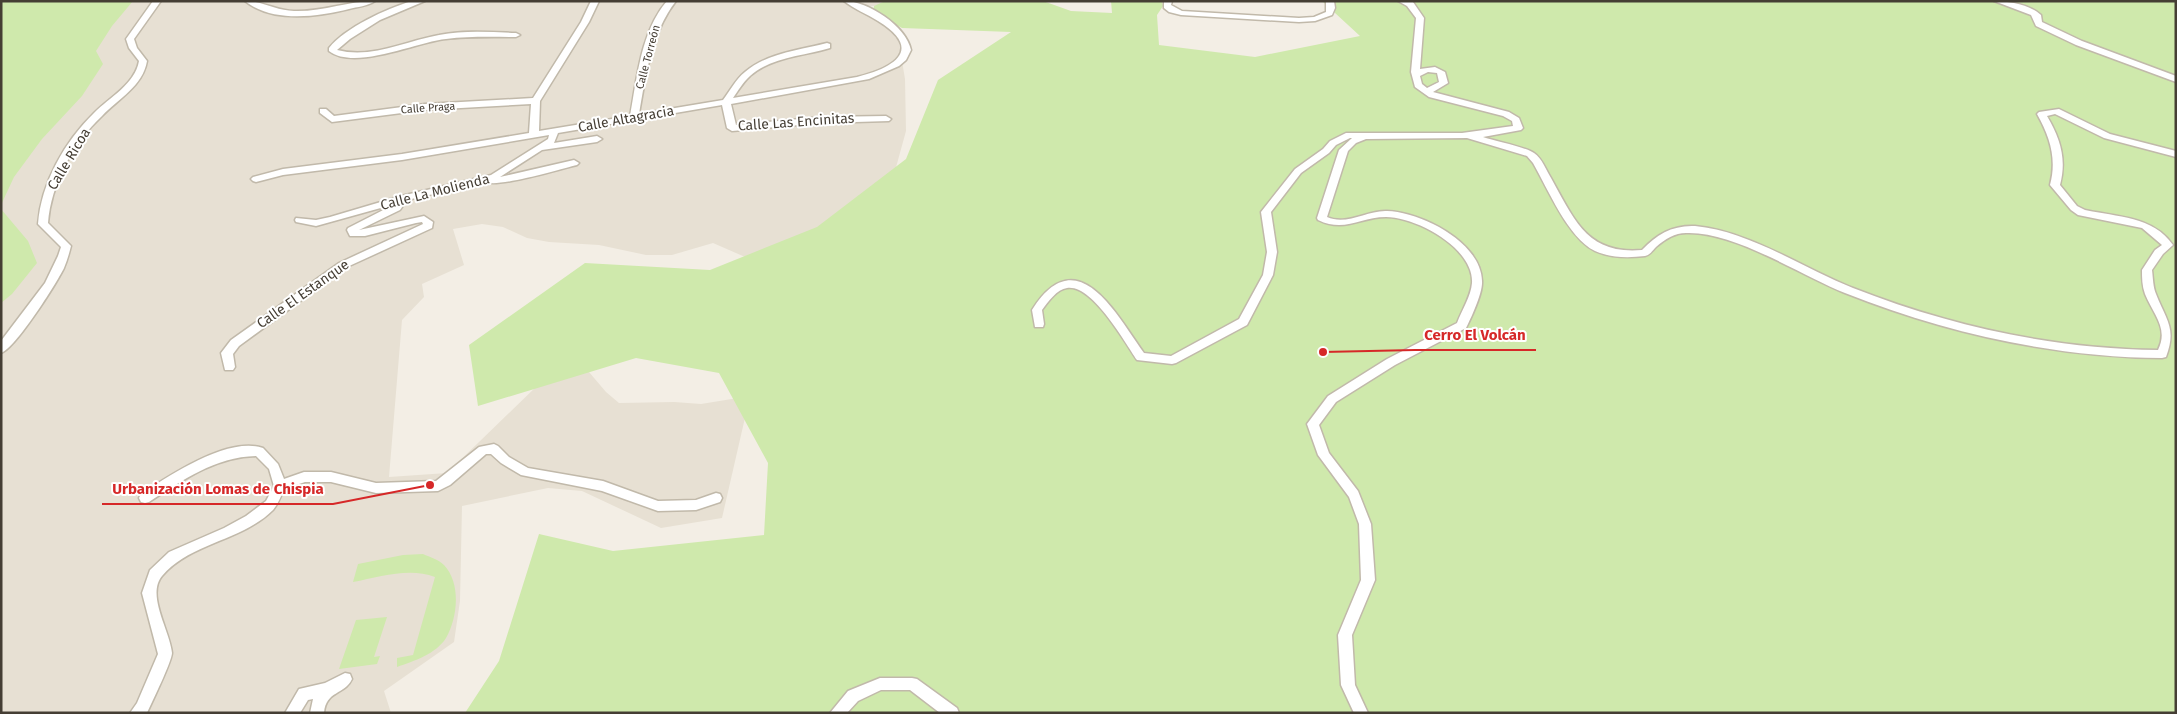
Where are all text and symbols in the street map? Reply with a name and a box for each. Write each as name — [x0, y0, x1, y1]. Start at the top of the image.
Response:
street label: Calle Torreón — [633, 24, 663, 90]
street label: Calle Praga — [400, 100, 456, 116]
street label: Calle Altagracia — [577, 102, 675, 136]
street label: Calle Las Encinitas — [737, 109, 855, 135]
street label: Calle Ricoa — [44, 125, 94, 193]
street label: Calle La Molienda — [379, 170, 491, 214]
street label: Calle El Estanque — [254, 256, 352, 332]
callout: Cerro El Volcán — [1415, 320, 1536, 350]
text: Cerro El Volcán — [1424, 326, 1526, 344]
callout: Urbanización Lomas de Chispia — [102, 474, 333, 504]
text: Urbanización Lomas de Chispia — [112, 480, 324, 498]

